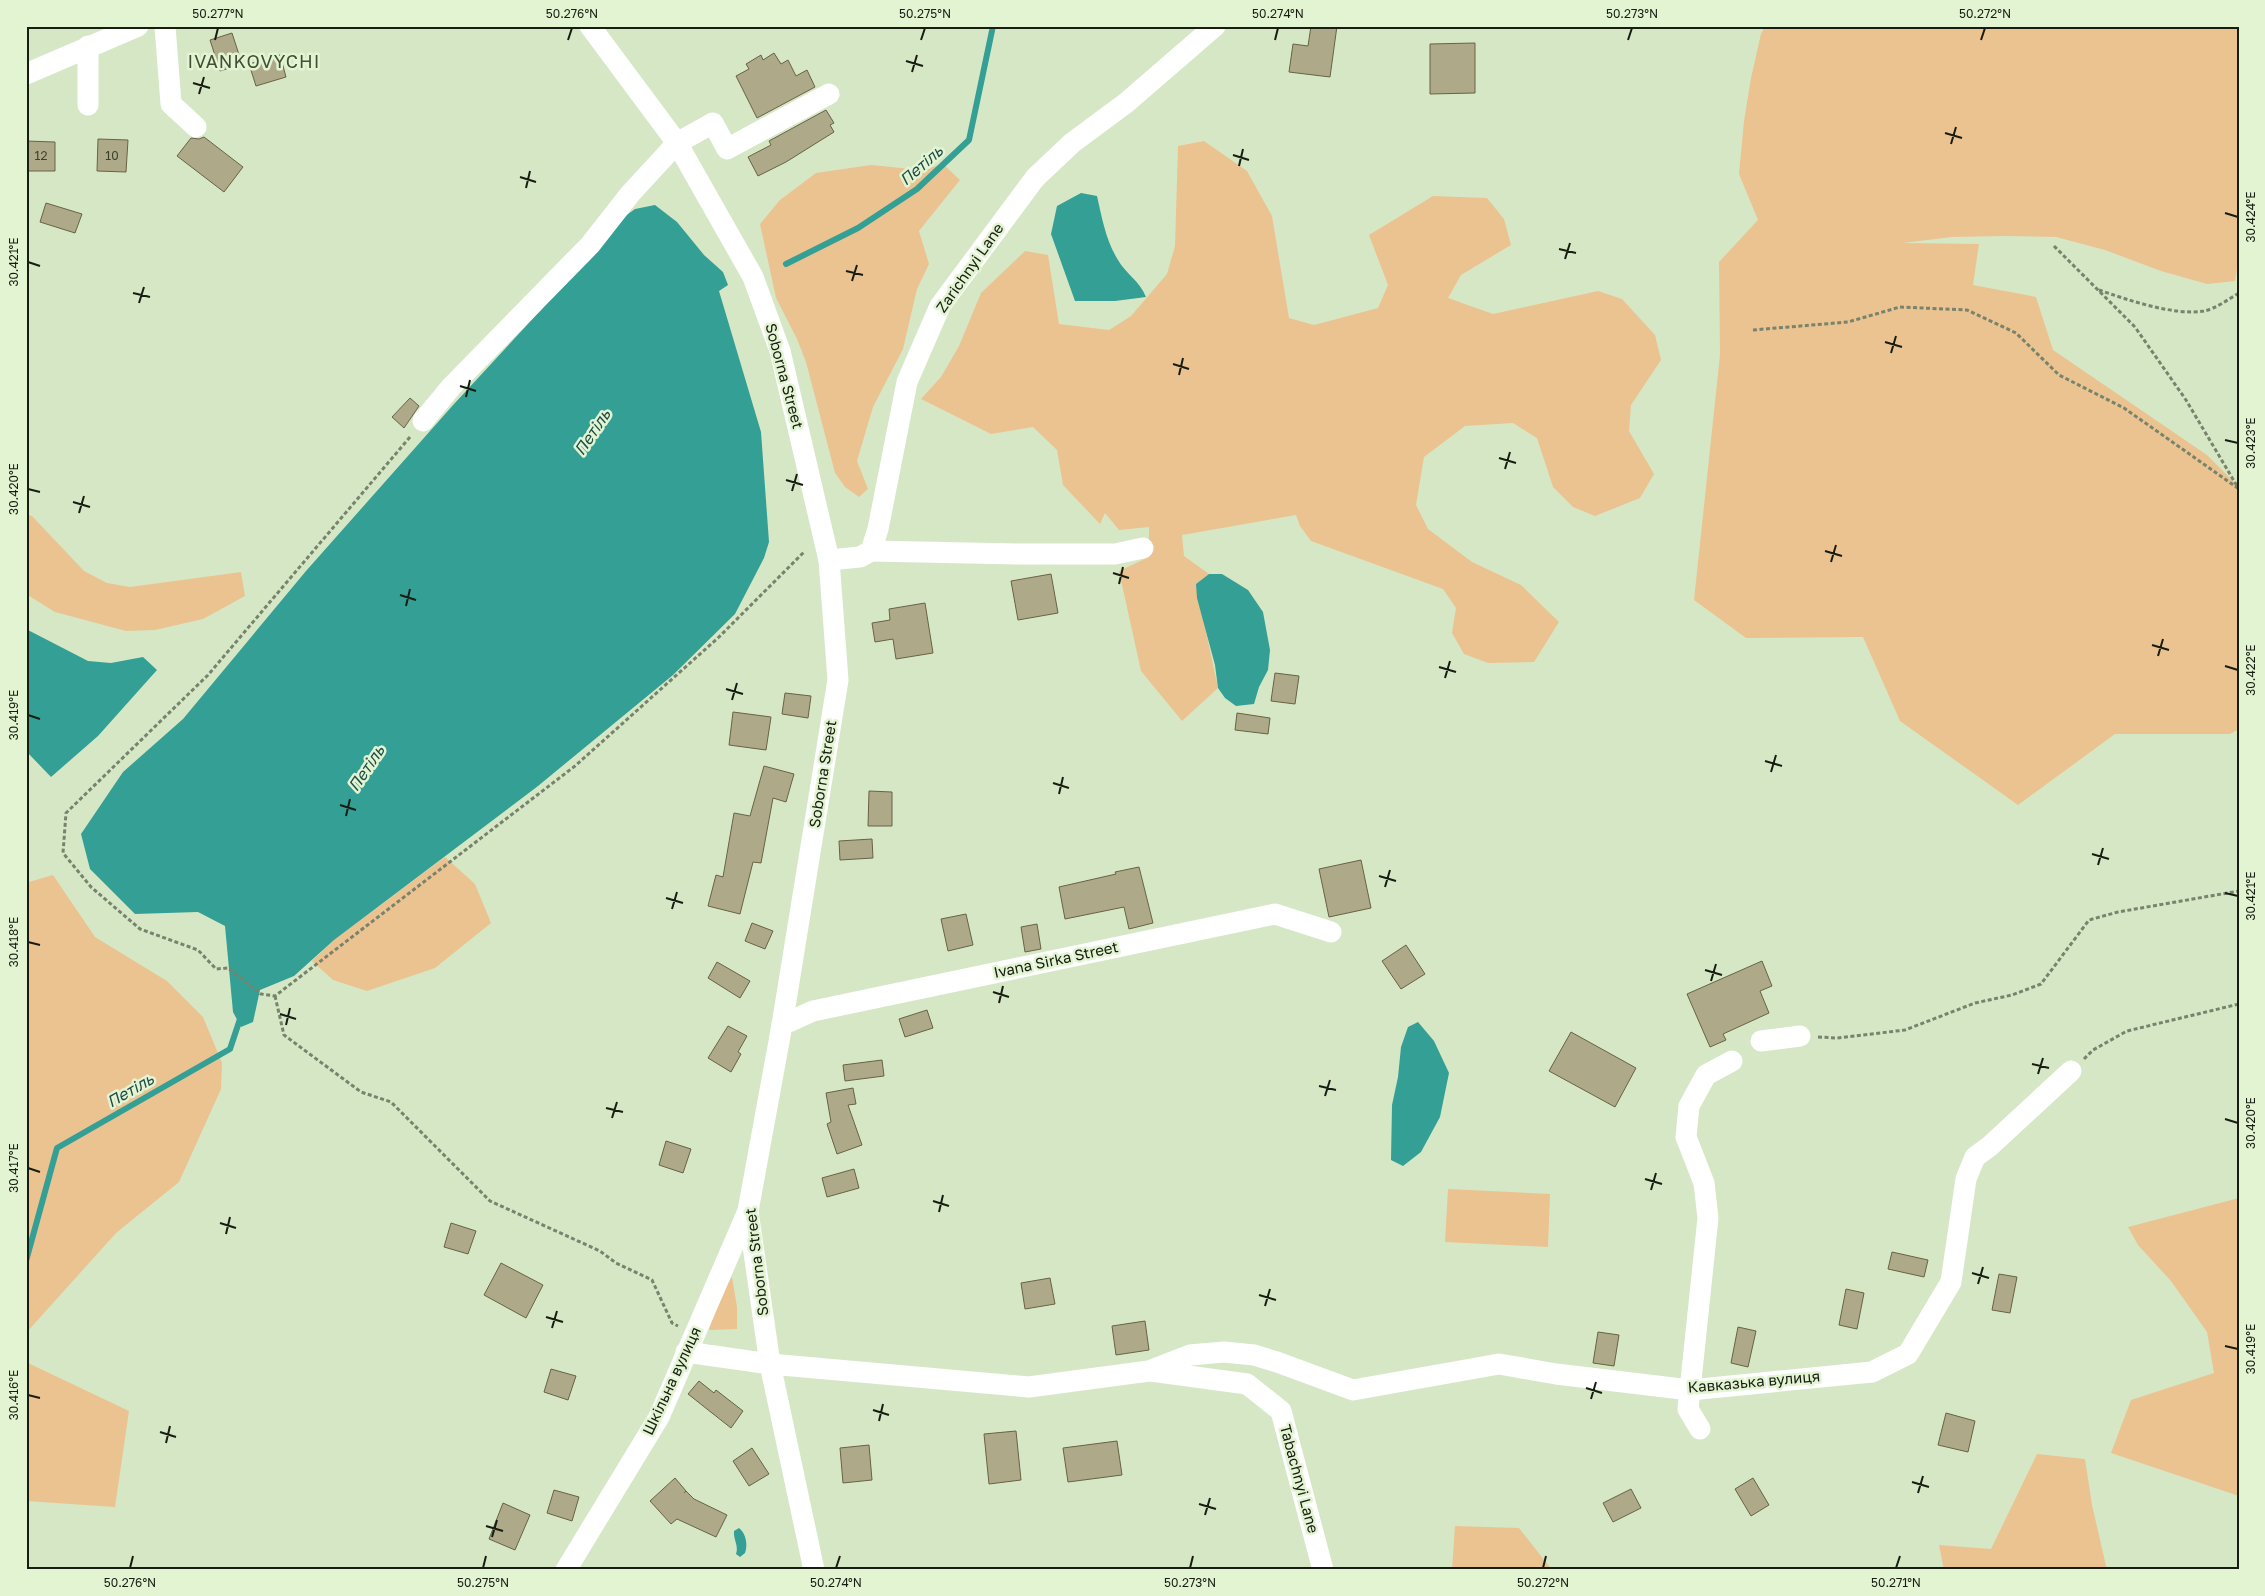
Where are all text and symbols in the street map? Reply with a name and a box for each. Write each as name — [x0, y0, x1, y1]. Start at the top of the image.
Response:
text: 50.277°N — [192, 6, 244, 21]
text: 50.276°N — [546, 6, 598, 21]
text: 50.275°N — [899, 6, 951, 21]
text: 50.274°N — [1252, 6, 1304, 21]
text: 50.273°N — [1606, 6, 1658, 21]
text: 50.272°N — [1959, 6, 2011, 21]
district label: IVANKOVYCHI — [188, 50, 320, 72]
water label: Петіль — [895, 140, 947, 189]
house number: 12 — [35, 148, 47, 163]
house number: 10 — [105, 148, 119, 163]
text: 30.424°E — [2243, 191, 2258, 243]
street label: Zarichnyi Lane — [932, 219, 1007, 316]
text: 30.421°E — [6, 237, 21, 287]
street label: Soborna Street — [762, 321, 808, 430]
water label: Петіль — [569, 405, 615, 459]
text: 30.423°E — [2243, 417, 2258, 469]
text: 30.420°E — [6, 463, 21, 515]
text: 30.422°E — [2243, 644, 2258, 696]
text: 30.419°E — [6, 690, 21, 740]
street label: Soborna Street — [805, 719, 839, 829]
water label: Петіль — [343, 741, 389, 795]
text: 30.421°E — [2243, 871, 2258, 921]
text: 30.418°E — [6, 917, 21, 967]
street label: Ivana Sirka Street — [992, 937, 1120, 981]
water label: Петіль — [103, 1068, 158, 1111]
text: 30.420°E — [2243, 1097, 2258, 1149]
text: 30.417°E — [6, 1143, 21, 1193]
street label: Soborna Street — [740, 1207, 772, 1317]
street label: Шкільна вулиця — [638, 1324, 704, 1438]
text: 30.419°E — [2243, 1324, 2258, 1374]
street label: Кавказька вулиця — [1687, 1366, 1821, 1396]
text: 30.416°E — [6, 1370, 21, 1420]
street label: Tabachnyi Lane — [1277, 1422, 1323, 1535]
text: 50.276°N — [104, 1575, 156, 1590]
text: 50.275°N — [457, 1575, 509, 1590]
text: 50.274°N — [810, 1575, 862, 1590]
text: 50.273°N — [1164, 1575, 1216, 1590]
text: 50.272°N — [1517, 1575, 1569, 1590]
text: 50.271°N — [1871, 1575, 1921, 1590]

